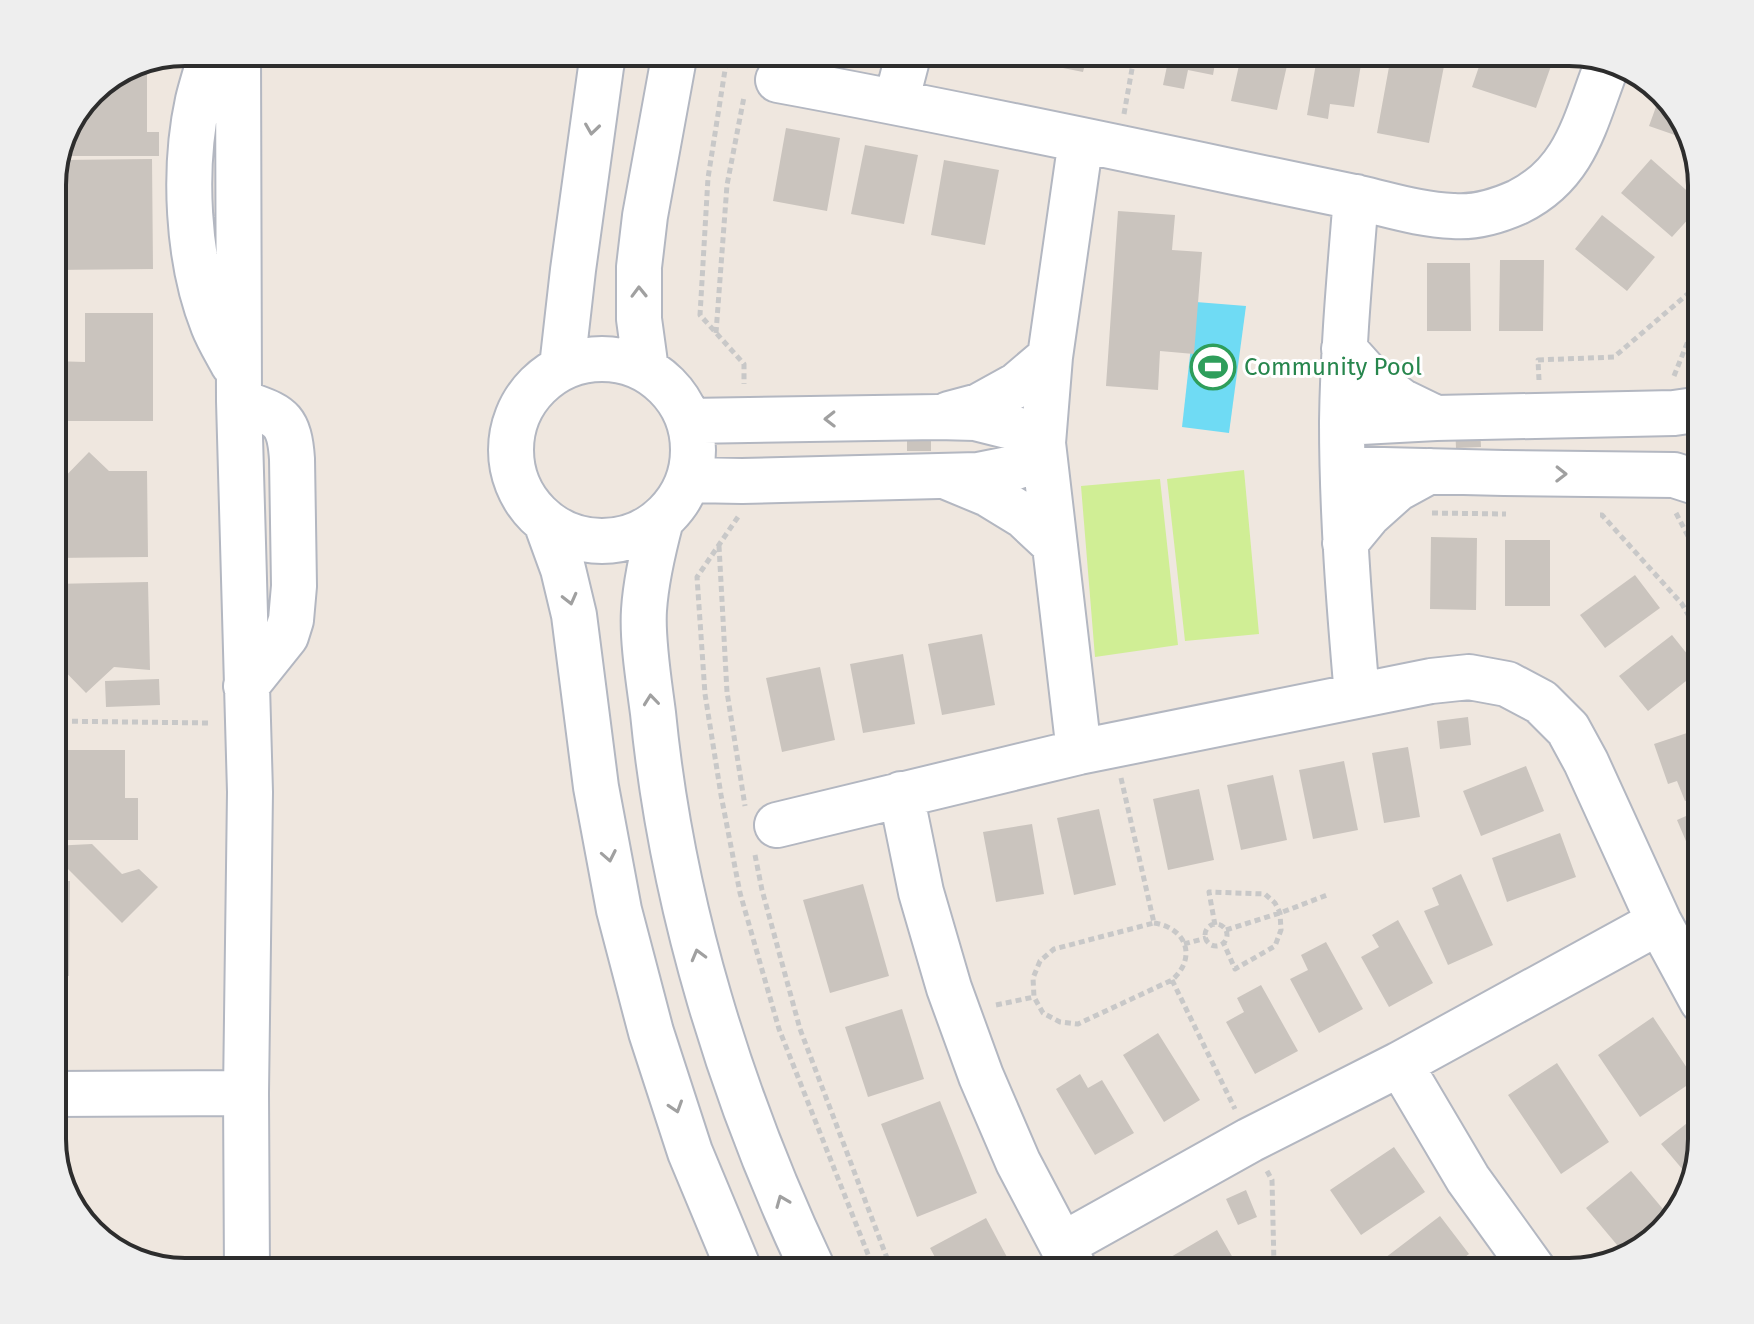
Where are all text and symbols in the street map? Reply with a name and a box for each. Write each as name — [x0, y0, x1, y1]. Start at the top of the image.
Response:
one-way arrow — [584, 122, 601, 136]
one-way arrow — [630, 285, 648, 298]
sports icon: Community Pool — [1189, 343, 1237, 391]
place label: Community Pool — [1244, 353, 1422, 381]
one-way arrow — [823, 410, 836, 427]
one-way arrow — [1555, 465, 1568, 482]
one-way arrow — [561, 592, 578, 605]
one-way arrow — [643, 693, 660, 706]
one-way arrow — [600, 849, 617, 863]
one-way arrow — [691, 949, 708, 963]
one-way arrow — [666, 1099, 682, 1113]
one-way arrow — [775, 1195, 792, 1209]

